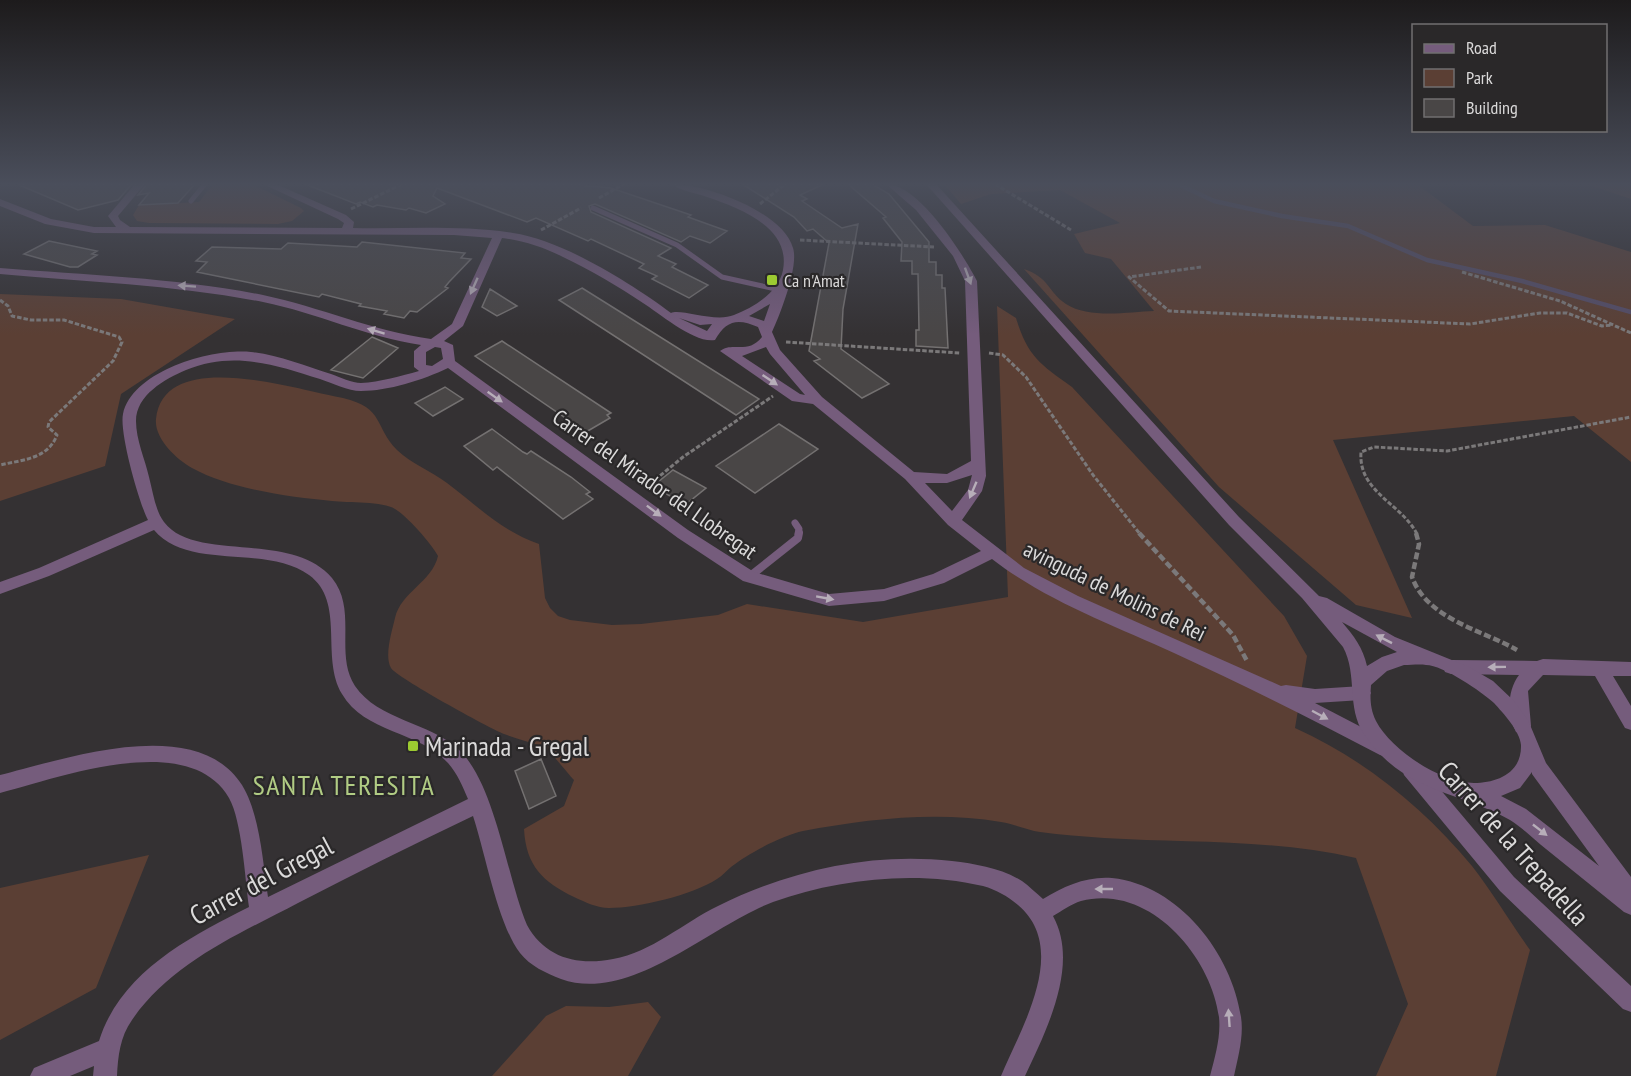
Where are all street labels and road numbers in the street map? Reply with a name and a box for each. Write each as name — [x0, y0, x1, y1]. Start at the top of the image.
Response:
street label: Carrer del Mirador del Llobregat — [547, 403, 763, 565]
street label: avinguda de Molins de Rei — [1019, 535, 1211, 647]
street label: Carrer de la Trepadella — [1431, 754, 1597, 932]
street label: Carrer del Gregal — [184, 828, 339, 932]

